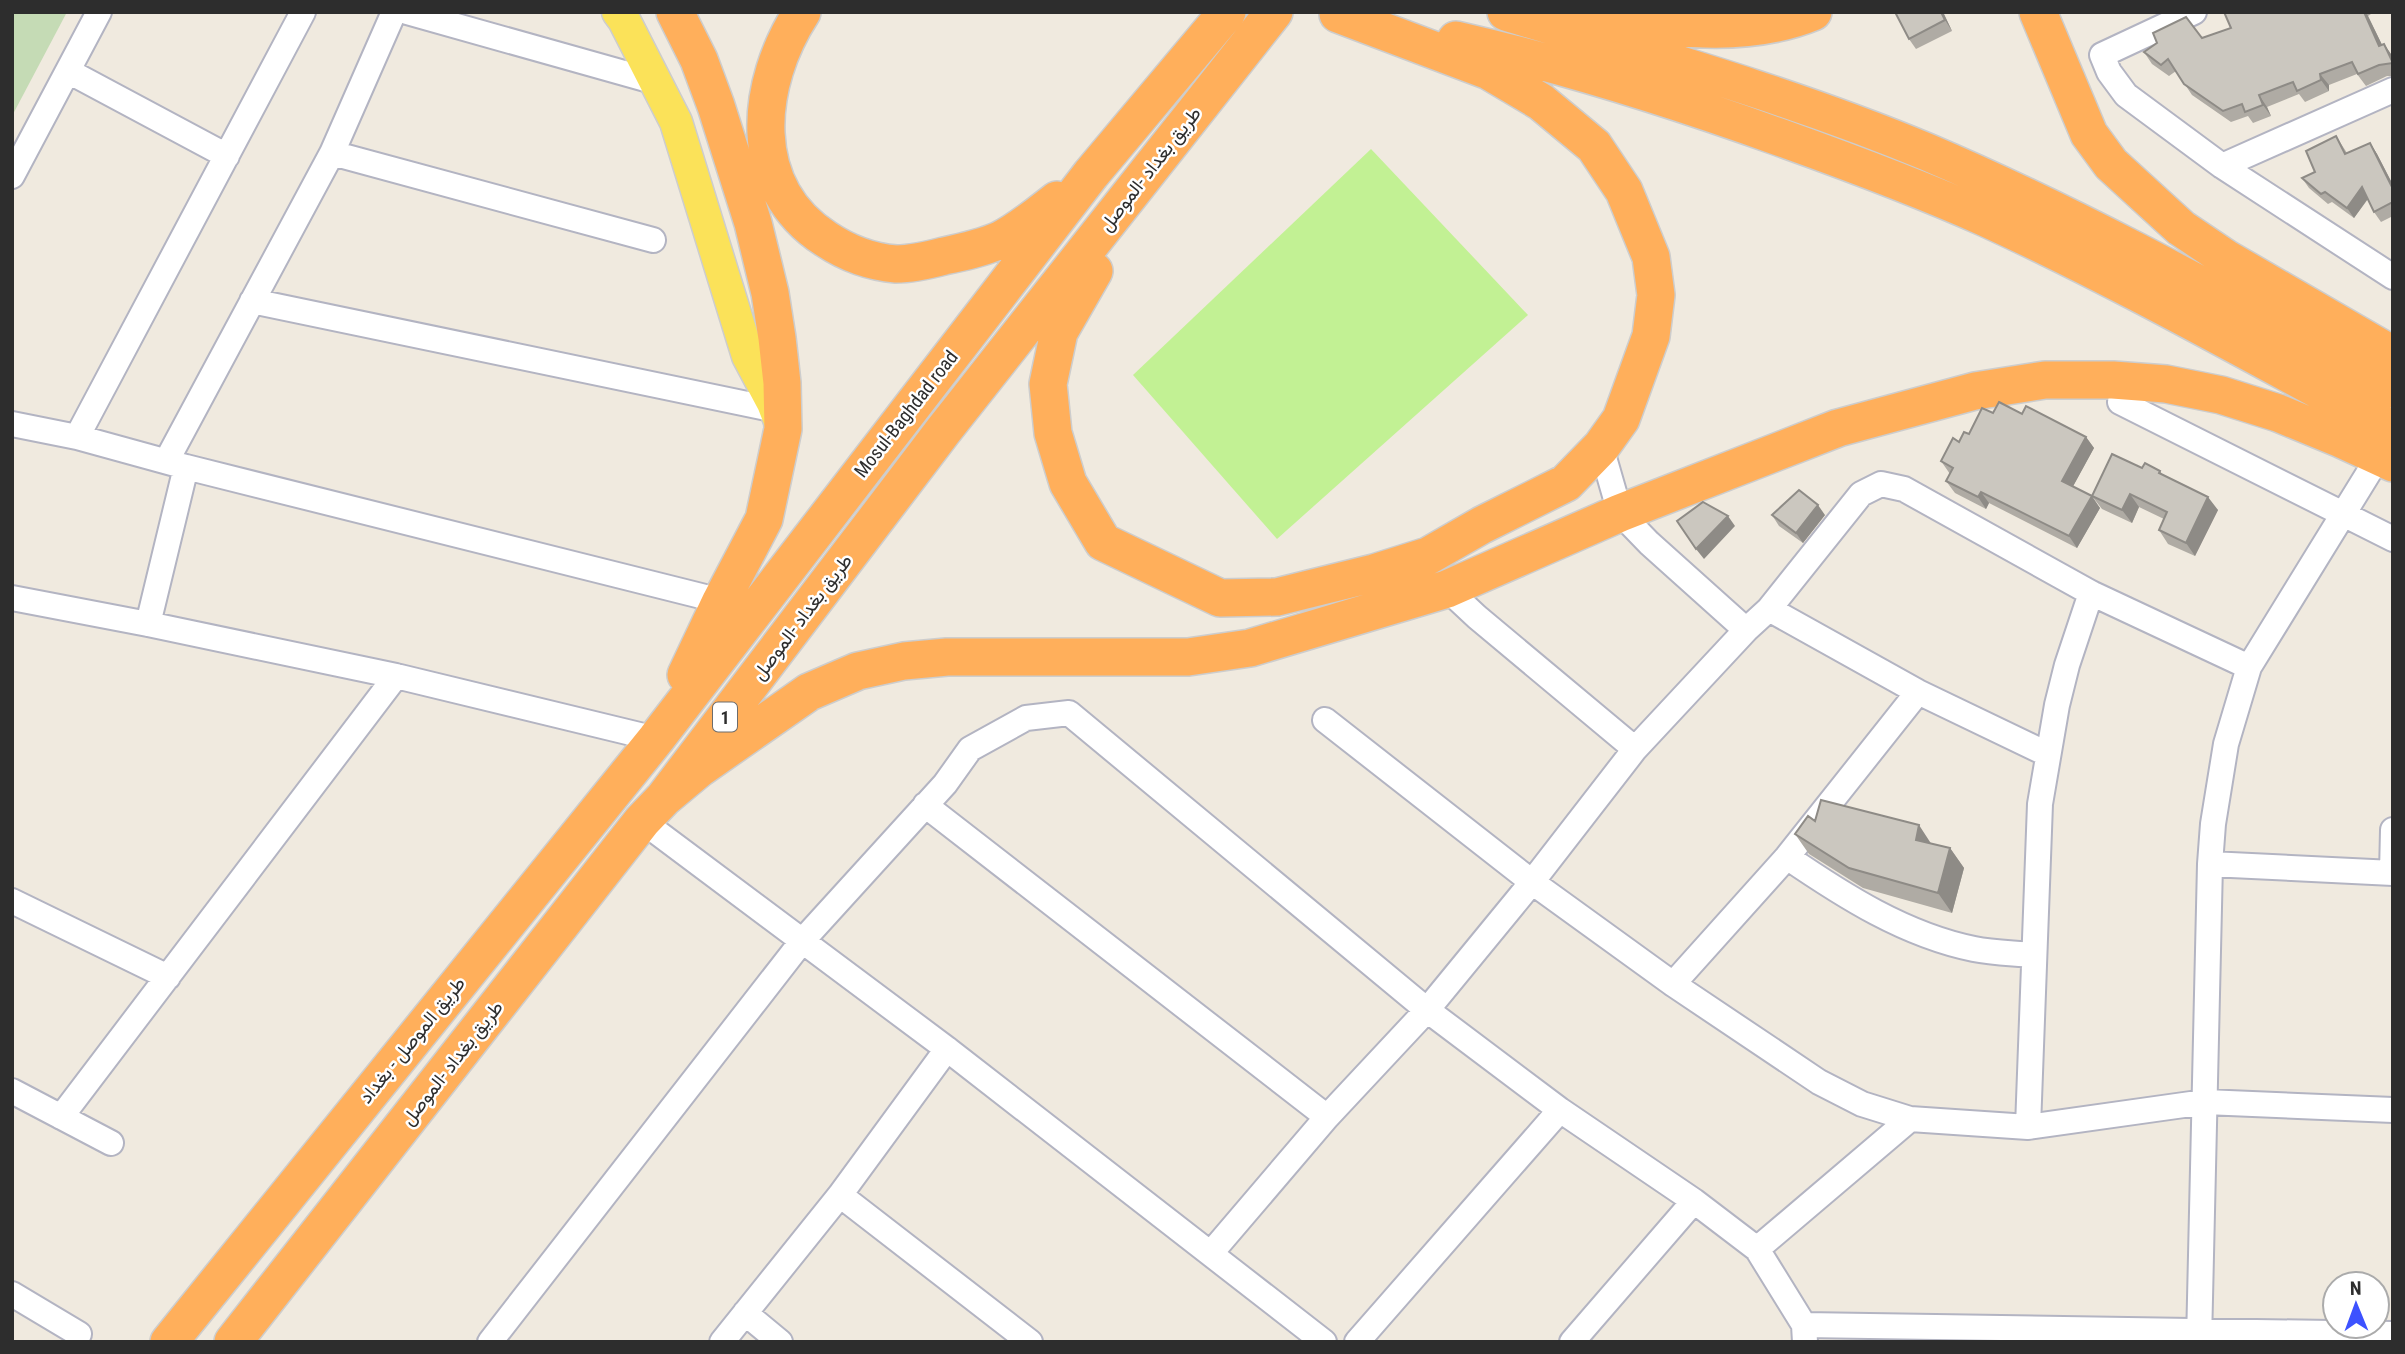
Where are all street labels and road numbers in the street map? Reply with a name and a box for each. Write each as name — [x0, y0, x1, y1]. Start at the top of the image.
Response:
street label: طريق بغداد -الموصل — [1094, 102, 1206, 236]
street label: Mosul-Baghdad road — [849, 346, 963, 482]
street label: طريق بغداد -الموصل — [747, 550, 857, 684]
road number: 1 — [713, 702, 737, 732]
street label: طريق الموصل - بغداد — [354, 972, 470, 1108]
street label: طريق بغداد -الموصل — [396, 996, 508, 1130]

